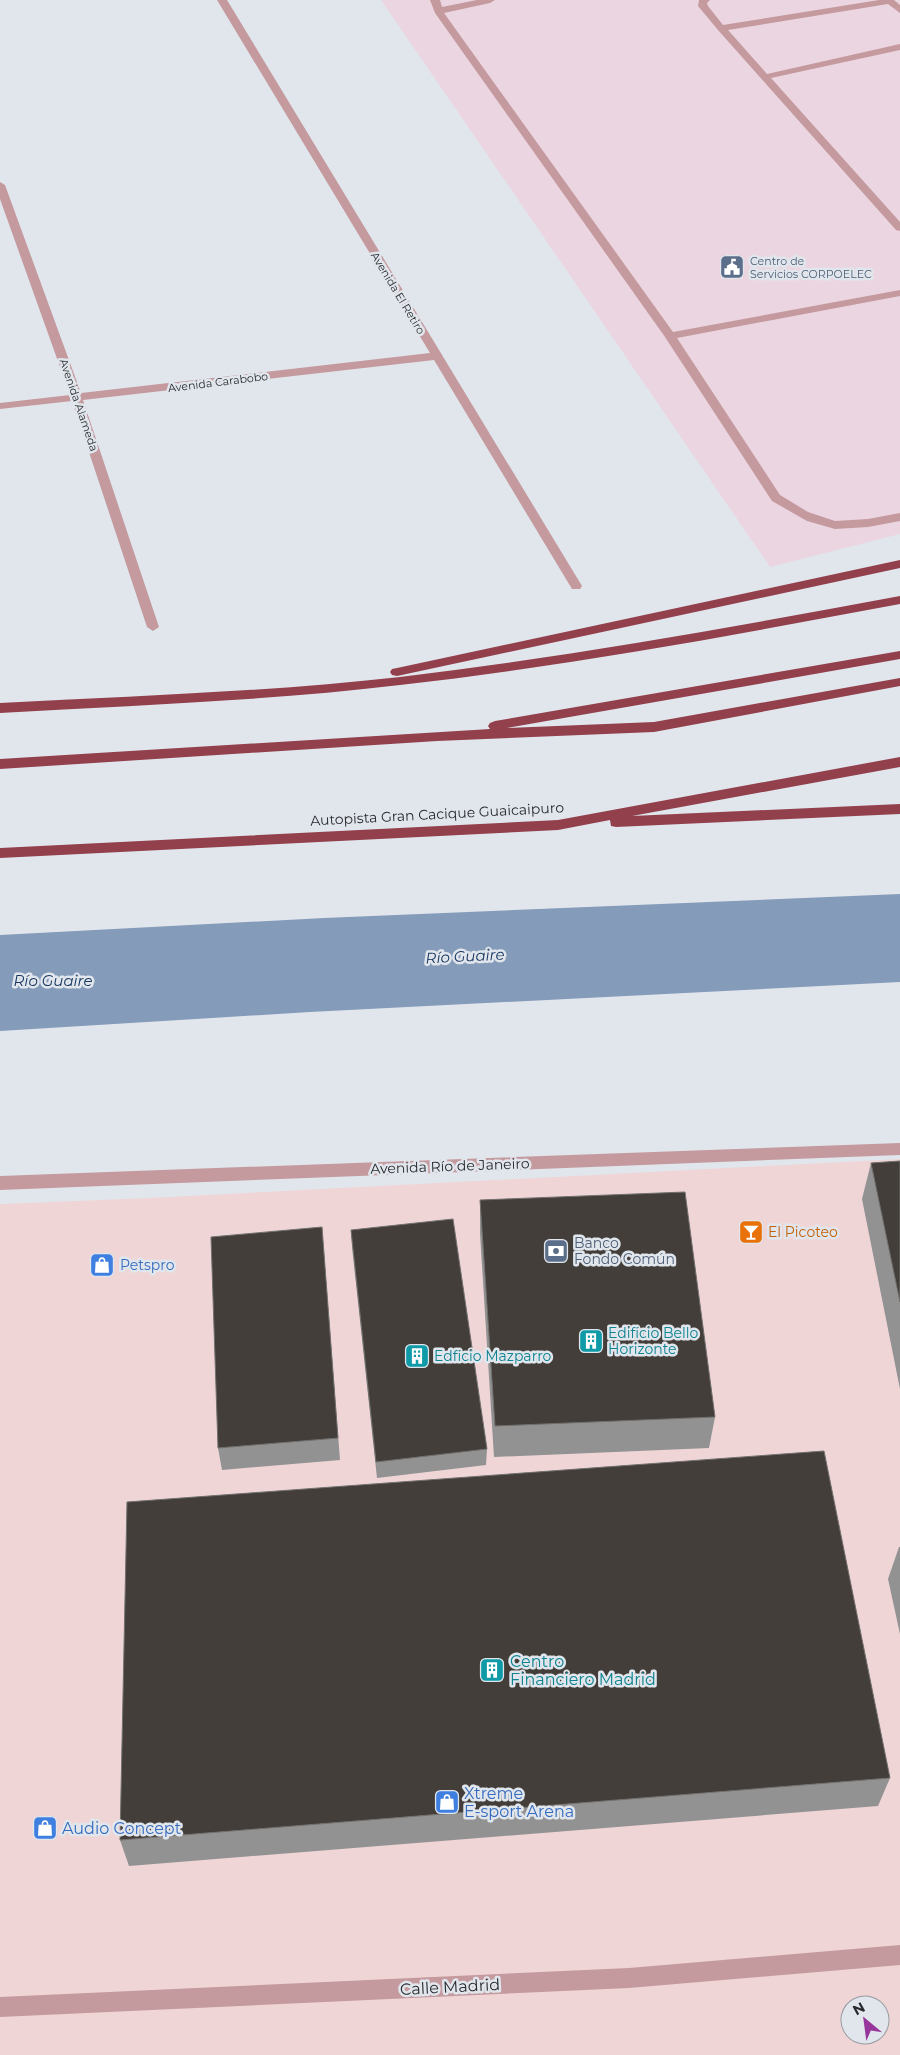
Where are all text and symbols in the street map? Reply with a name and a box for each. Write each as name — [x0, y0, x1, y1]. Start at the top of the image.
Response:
street label: Avenida El Retiro — [368, 249, 428, 337]
public building icon: Centro de Servicios CORPOELEC — [719, 254, 745, 280]
place label: Centro de Servicios CORPOELEC — [750, 254, 872, 281]
street label: Avenida Alameda — [57, 357, 101, 453]
street label: Avenida Carabobo — [167, 369, 269, 395]
street label: Autopista Gran Cacique Guaicaipuro — [310, 798, 565, 830]
water label: Río Guaire — [425, 944, 505, 968]
water label: Río Guaire — [14, 971, 92, 990]
street label: Avenida Río de Janeiro — [370, 1154, 530, 1178]
bar icon: El Picoteo — [738, 1219, 764, 1245]
place label: El Picoteo — [768, 1223, 838, 1241]
place label: Banco Fondo Común — [574, 1234, 675, 1268]
bank icon: Banco Fondo Común — [543, 1238, 569, 1264]
shop icon: Petspro — [89, 1252, 115, 1278]
place label: Petspro — [120, 1256, 175, 1274]
place label: Edificio Bello Horizonte — [608, 1324, 698, 1358]
building icon: Edificio Bello Horizonte — [578, 1328, 604, 1354]
building icon: Edficio Mazparro — [404, 1343, 430, 1369]
place label: Edficio Mazparro — [434, 1347, 552, 1365]
place label: Centro Financiero Madrid — [510, 1652, 656, 1689]
building icon: Centro Financiero Madrid — [479, 1657, 505, 1683]
place label: Xtreme E-sport Arena — [464, 1784, 574, 1821]
shop icon: Xtreme E-sport Arena — [434, 1789, 460, 1815]
shop icon: Audio Concept — [32, 1815, 58, 1841]
place label: Audio Concept — [62, 1819, 182, 1838]
street label: Calle Madrid — [400, 1975, 500, 1999]
north arrow — [840, 1995, 890, 2045]
text: N — [849, 1998, 868, 2019]

